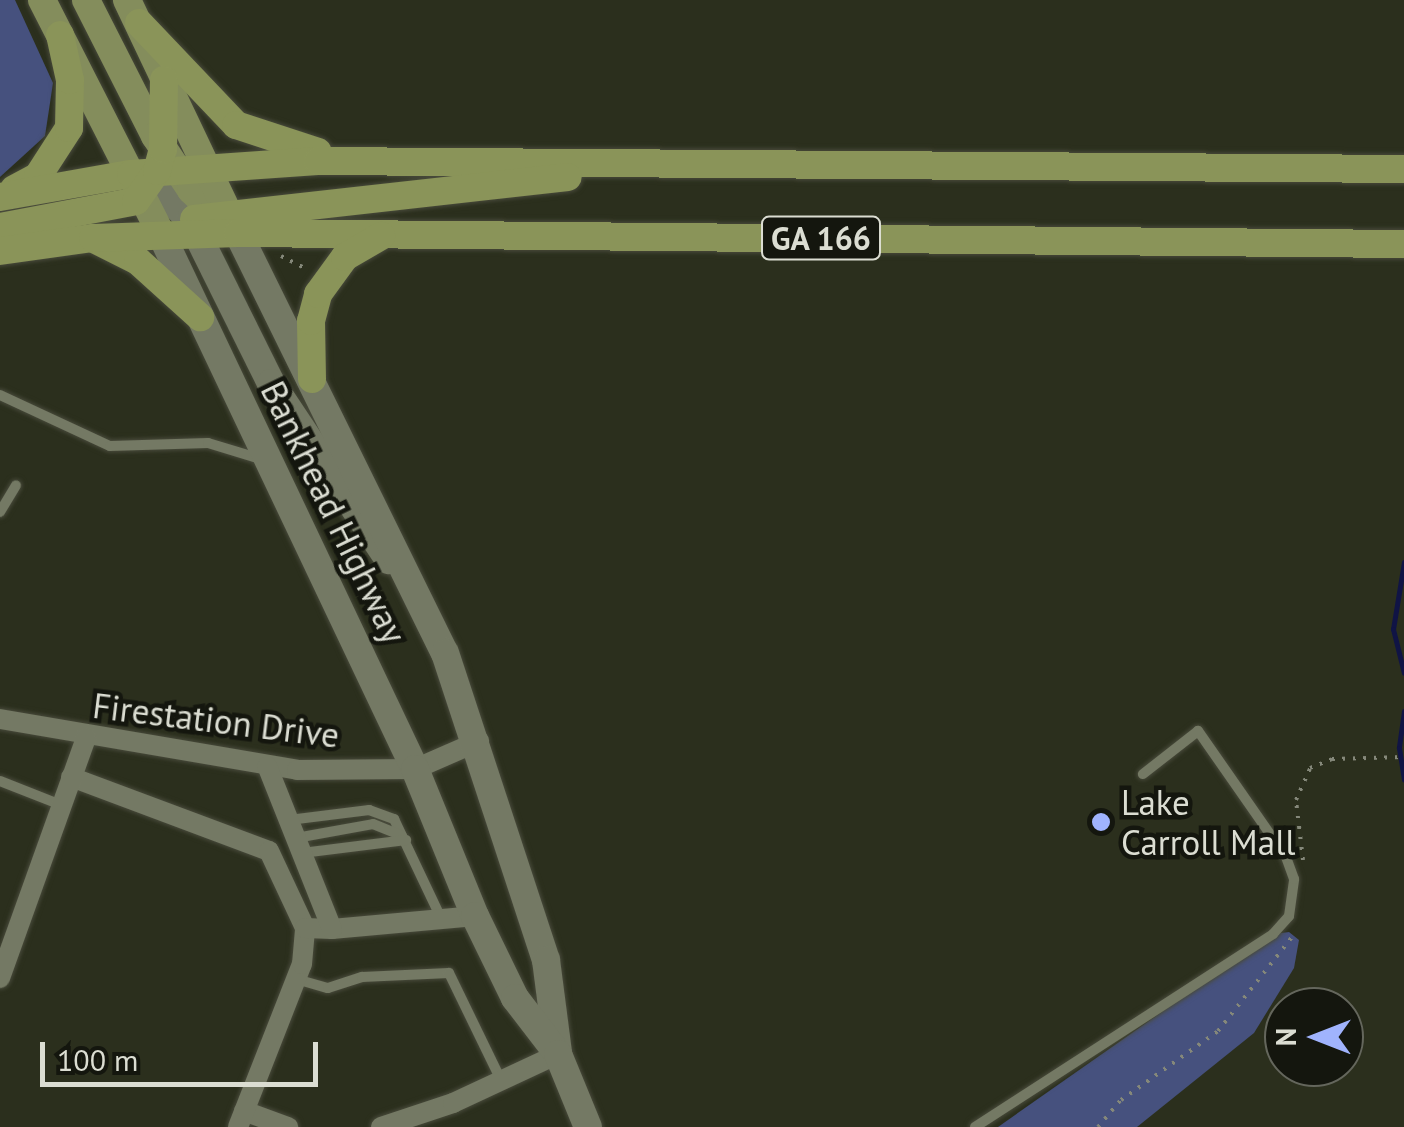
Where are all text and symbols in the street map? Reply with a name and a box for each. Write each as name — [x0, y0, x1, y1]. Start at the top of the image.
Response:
road number: GA 166 — [758, 211, 884, 265]
street label: Bankhead Highway — [252, 374, 416, 650]
street label: Firestation Drive — [90, 684, 342, 756]
place label: Lake Carroll Mall — [1121, 781, 1296, 863]
marker: Lake Carroll Mall — [1090, 811, 1112, 833]
north arrow — [1264, 987, 1364, 1087]
scale bar — [45, 1022, 322, 1084]
text: N — [1267, 1028, 1304, 1046]
text: 100 m — [57, 1040, 138, 1079]

